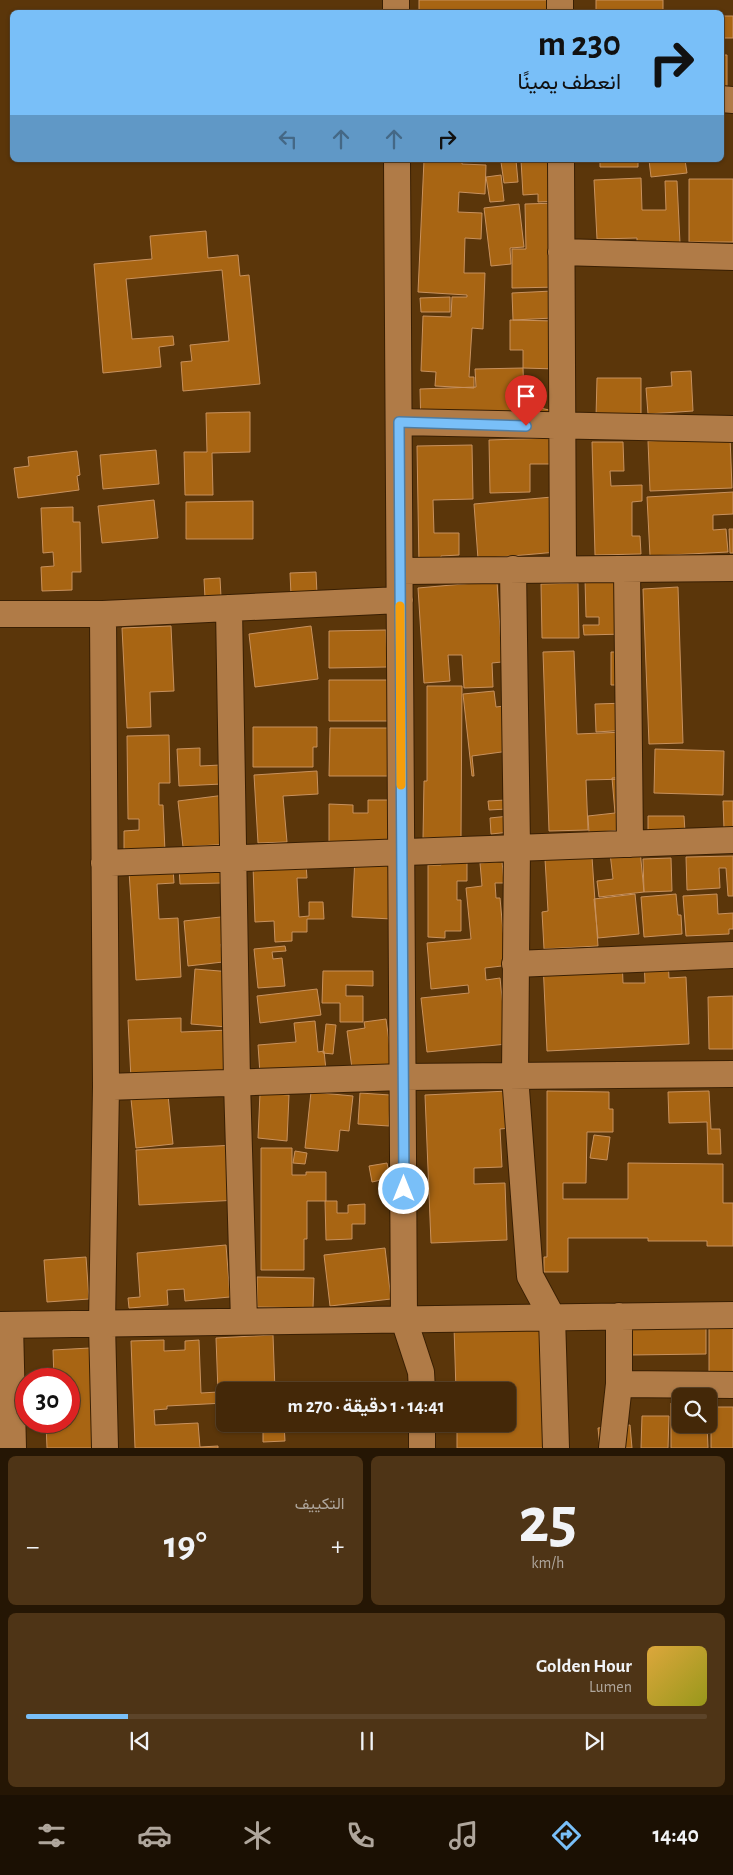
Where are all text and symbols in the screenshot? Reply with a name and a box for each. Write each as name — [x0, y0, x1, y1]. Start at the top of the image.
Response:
text: 230 m — [538, 27, 621, 62]
icon: right — [639, 30, 704, 95]
text: انعطف يمينًا — [517, 71, 621, 93]
icon: left — [274, 125, 302, 153]
icon: ahead — [327, 125, 355, 153]
icon: ahead — [380, 125, 408, 153]
icon: right — [433, 125, 461, 153]
pin — [505, 375, 547, 426]
icon: arrive — [512, 382, 540, 410]
position arrow — [377, 1162, 429, 1214]
speed limit sign: 30 — [15, 1368, 80, 1433]
map controls — [672, 1388, 717, 1433]
button: search — [672, 1388, 717, 1433]
text: 14:41 · 1 دقيقة · 270 m — [287, 1397, 445, 1416]
text: 25 — [518, 1489, 577, 1554]
text: التكييف — [295, 1496, 345, 1512]
text: 19° — [164, 1527, 207, 1565]
text: − — [26, 1533, 39, 1561]
text: + — [331, 1533, 344, 1561]
text: km/h — [531, 1555, 564, 1571]
text: Golden Hour — [536, 1657, 632, 1676]
text: Lumen — [589, 1679, 632, 1695]
icon: previous — [126, 1727, 154, 1755]
icon: pause — [353, 1727, 381, 1755]
icon: next — [580, 1727, 608, 1755]
icon: filters — [34, 1818, 69, 1853]
icon: car — [137, 1818, 172, 1853]
icon: climate — [240, 1818, 275, 1853]
icon: phone — [343, 1818, 378, 1853]
icon: music — [446, 1818, 481, 1853]
icon: directions — [549, 1818, 584, 1853]
text: 14:40 — [652, 1824, 699, 1846]

